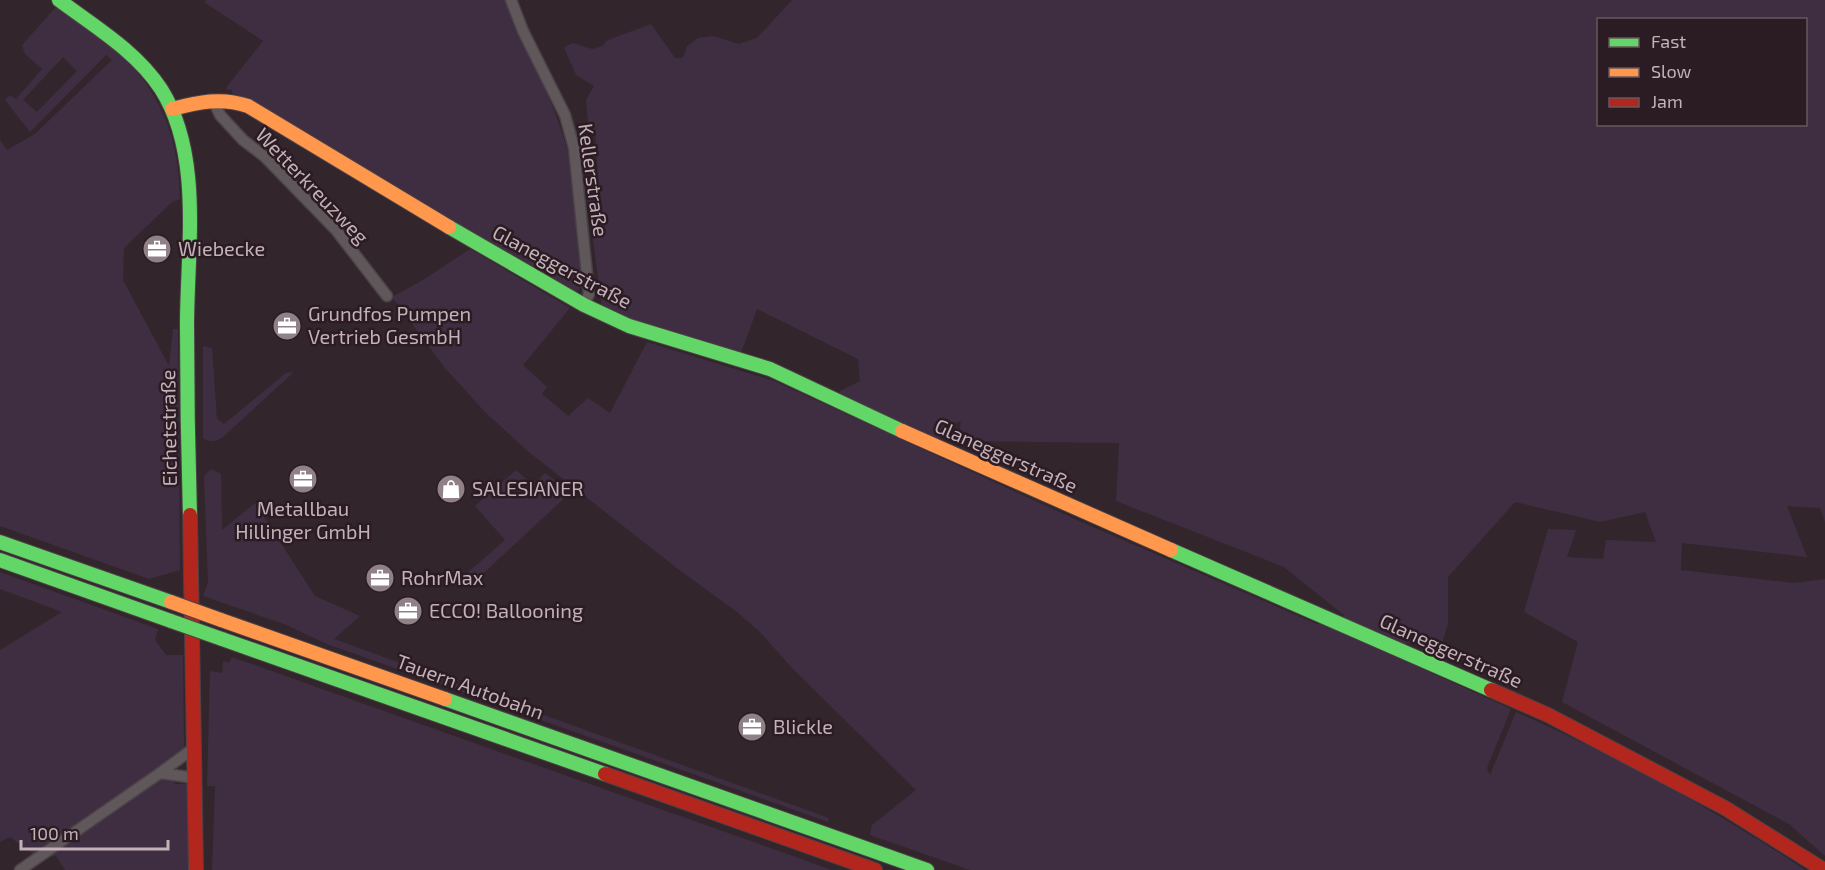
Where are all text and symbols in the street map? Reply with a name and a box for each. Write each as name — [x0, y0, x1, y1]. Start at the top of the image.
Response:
legend — [1597, 18, 1807, 126]
text: Fast — [1651, 30, 1686, 52]
text: Slow — [1651, 60, 1692, 82]
text: Jam — [1651, 90, 1683, 112]
street label: Wetterkreuzweg — [251, 122, 374, 248]
street label: Kellerstraße — [574, 122, 614, 238]
street label: Glaneggerstraße — [489, 219, 636, 313]
office icon: Wiebecke — [141, 233, 173, 265]
place label: Wiebecke — [178, 236, 265, 260]
place label: Grundfos Pumpen Vertrieb GesmbH — [308, 301, 471, 348]
office icon: Grundfos Pumpen Vertrieb GesmbH — [271, 310, 303, 342]
street label: Eichetstraße — [155, 369, 181, 487]
street label: Glaneggerstraße — [931, 413, 1082, 497]
office icon: Metallbau Hillinger GmbH — [287, 463, 319, 495]
shop icon: SALESIANER — [435, 473, 467, 505]
place label: SALESIANER — [472, 476, 584, 500]
place label: Metallbau Hillinger GmbH — [235, 496, 371, 543]
office icon: RohrMax — [364, 562, 396, 594]
place label: RohrMax — [401, 565, 484, 589]
office icon: ECCO! Ballooning — [392, 595, 424, 627]
place label: ECCO! Ballooning — [429, 598, 583, 622]
street label: Glaneggerstraße — [1376, 608, 1527, 692]
street label: Tauern Autobahn — [393, 648, 547, 724]
office icon: Blickle — [736, 711, 768, 743]
place label: Blickle — [773, 714, 833, 738]
scale bar — [21, 813, 168, 851]
text: 100 m — [30, 822, 79, 844]

